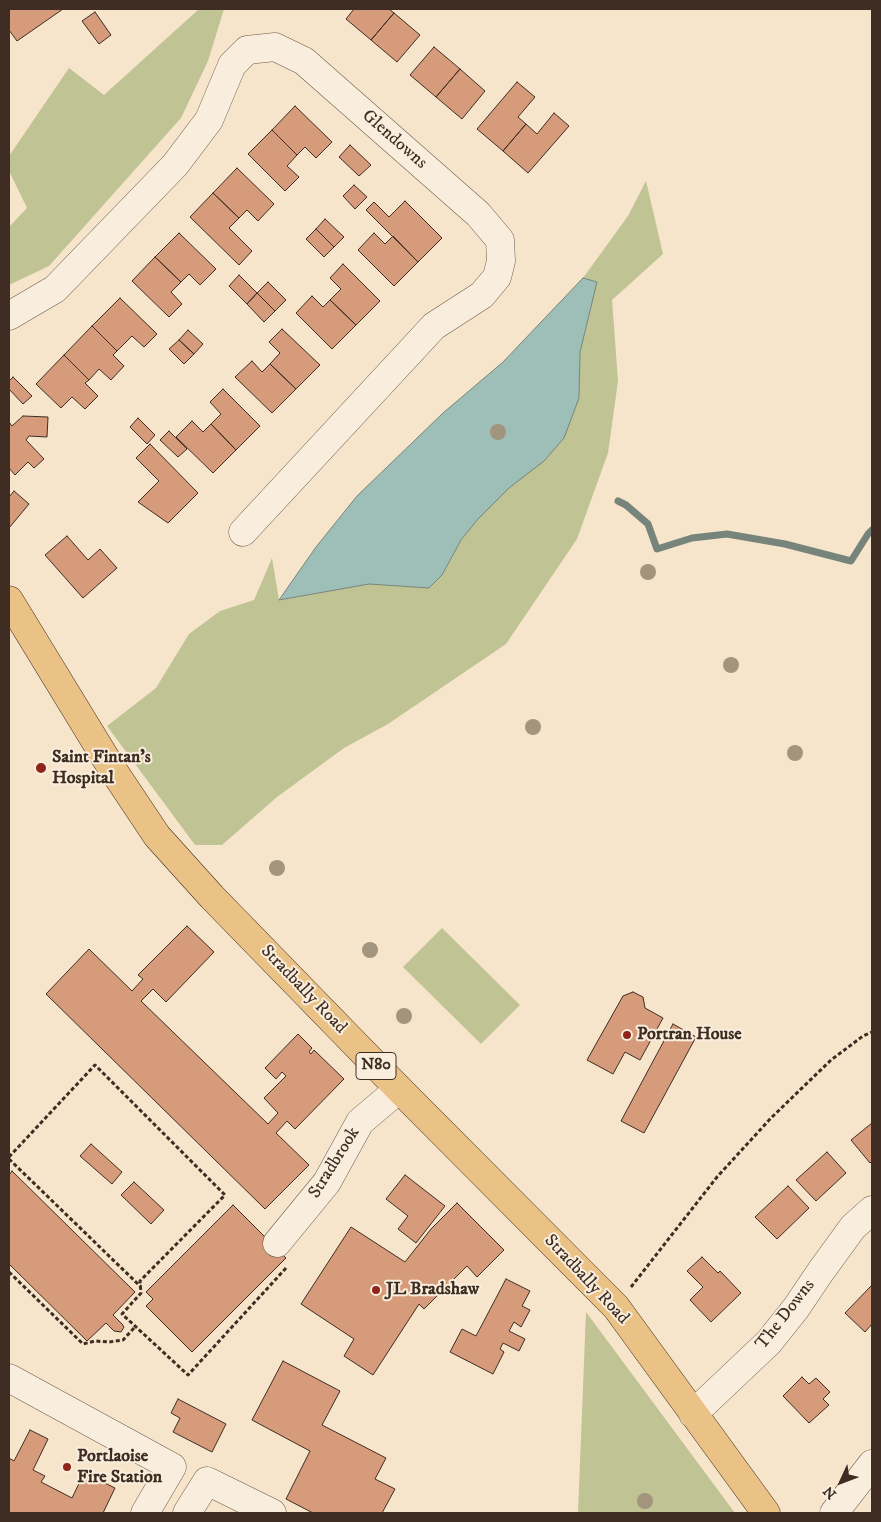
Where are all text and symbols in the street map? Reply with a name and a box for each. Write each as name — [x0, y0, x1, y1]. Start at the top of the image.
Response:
street label: Glendowns — [357, 106, 431, 174]
place label: Saint Fintan's Hospital — [52, 747, 151, 790]
marker: Saint Fintan's Hospital — [34, 761, 48, 775]
street label: Stradbally Road — [255, 941, 351, 1039]
place label: Portran House — [637, 1024, 742, 1046]
marker: Portran House — [621, 1029, 633, 1041]
road number: N80 — [356, 1052, 396, 1080]
street label: Stradbrook — [305, 1123, 365, 1203]
street label: Stradbally Road — [539, 1231, 633, 1329]
street label: The Downs — [752, 1275, 820, 1355]
place label: JL Bradshaw — [386, 1279, 479, 1301]
marker: JL Bradshaw — [370, 1284, 382, 1296]
place label: Portlaoise Fire Station — [77, 1446, 162, 1488]
north arrow — [816, 1457, 866, 1507]
marker: Portlaoise Fire Station — [61, 1461, 73, 1473]
text: N — [820, 1482, 841, 1503]

